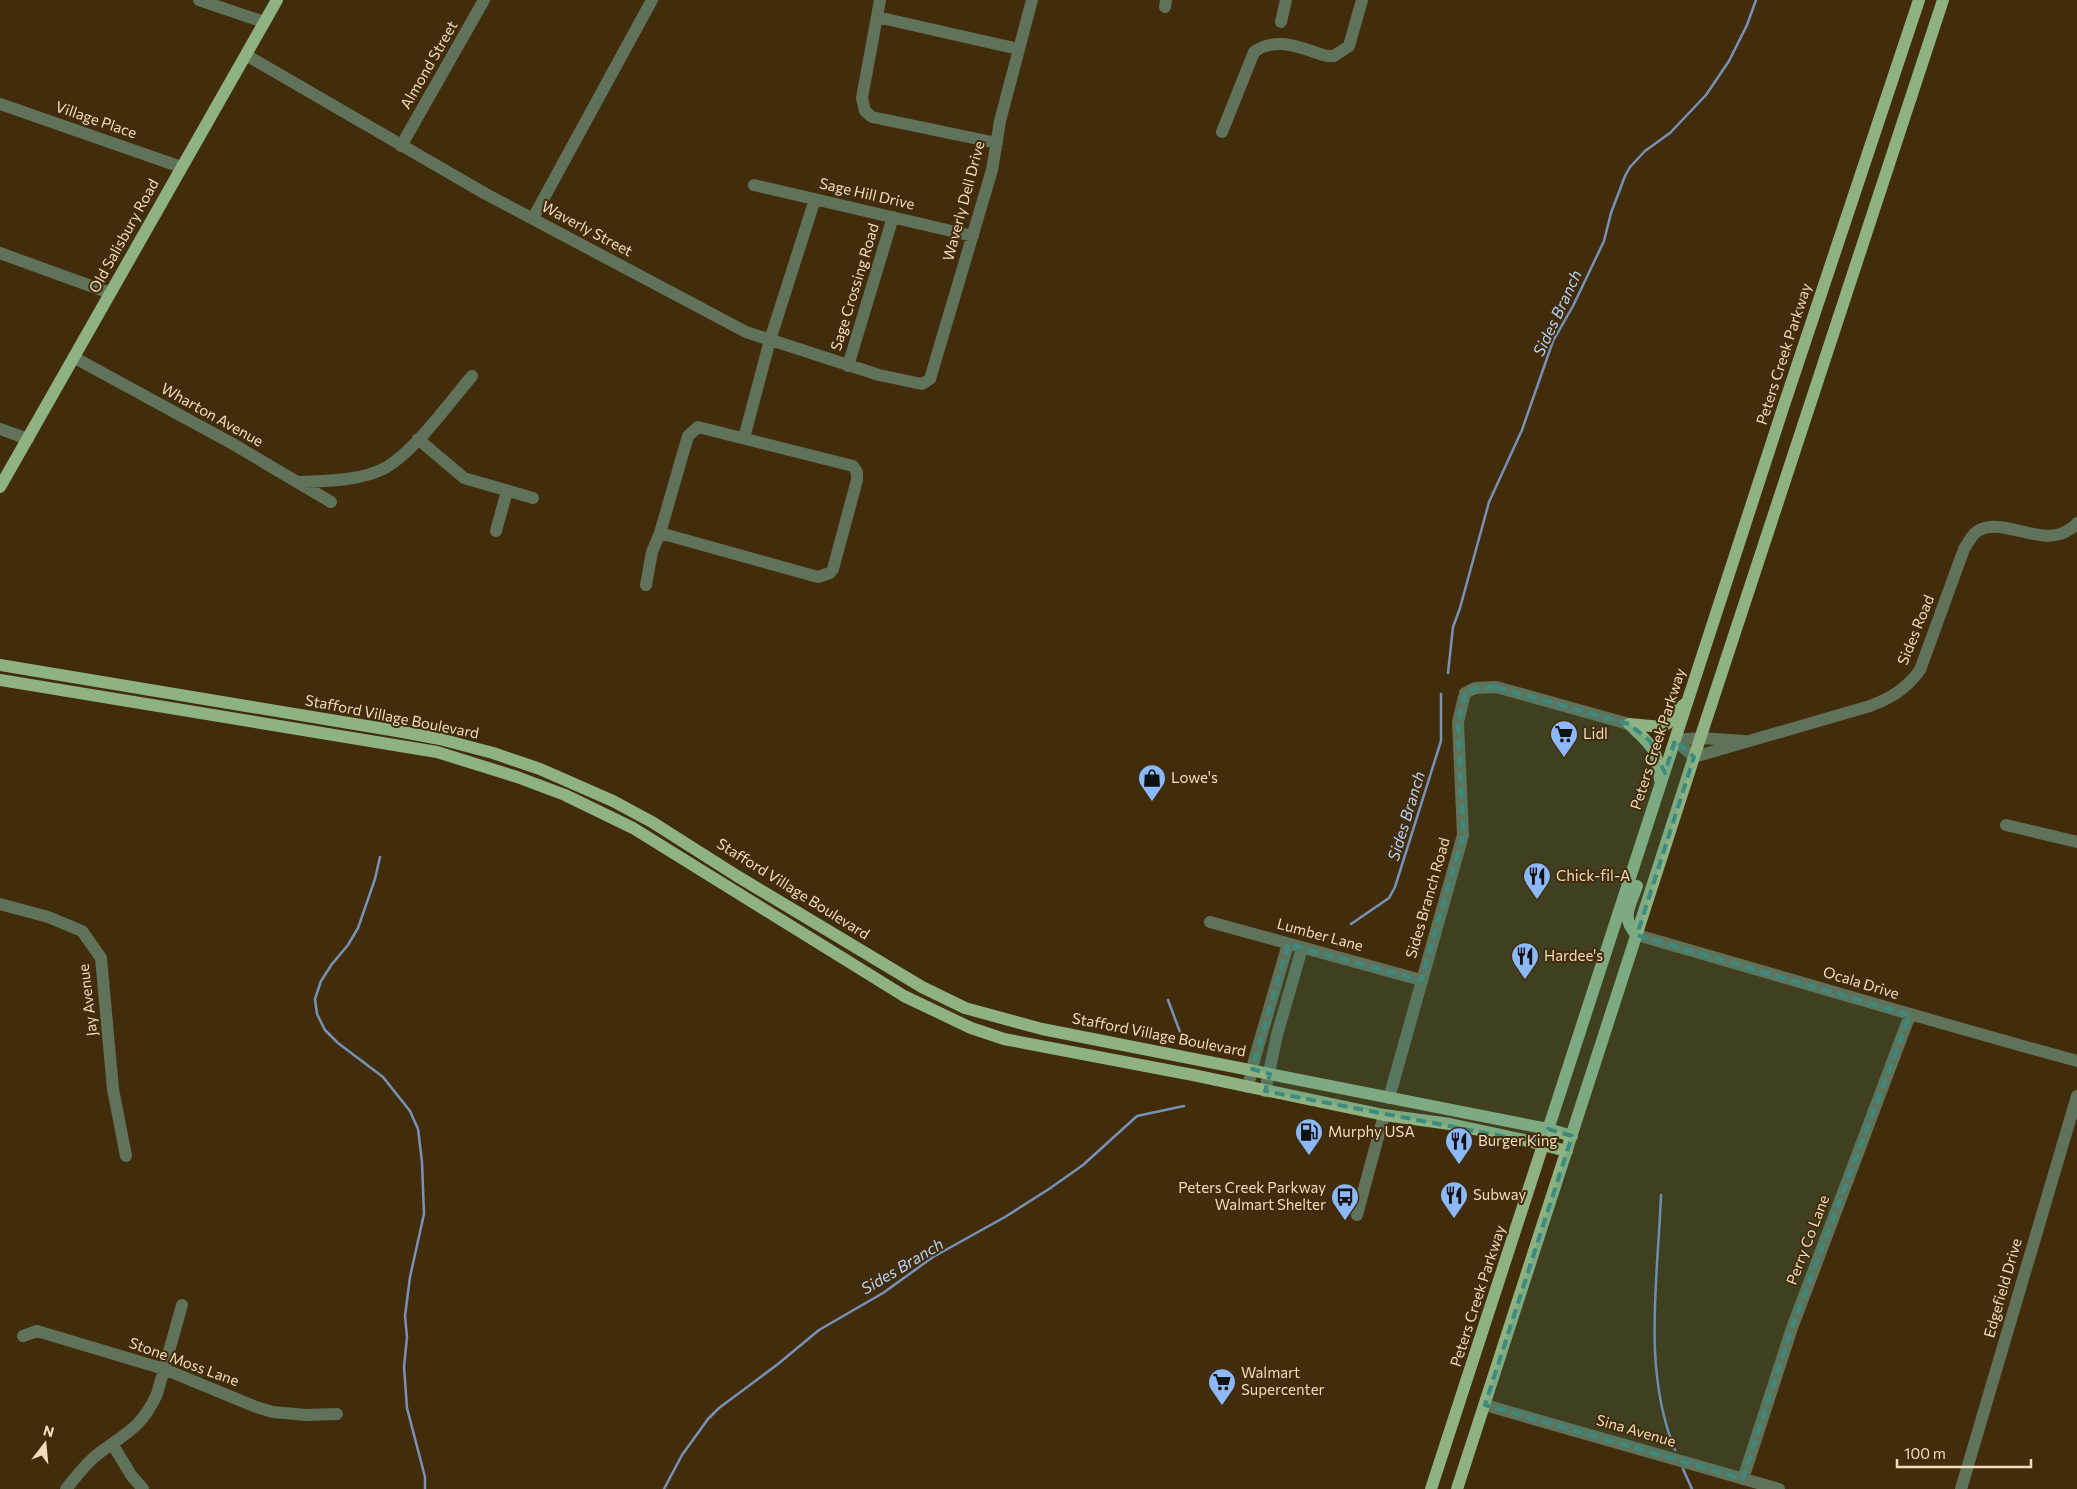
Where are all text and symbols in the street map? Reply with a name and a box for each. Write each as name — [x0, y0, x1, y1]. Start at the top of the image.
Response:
street label: Almond Street — [396, 17, 461, 112]
street label: Village Place — [53, 97, 139, 141]
street label: Waverly Dell Drive — [938, 139, 988, 263]
street label: Sage Hill Drive — [818, 173, 917, 213]
street label: Old Salisbury Road — [84, 175, 162, 296]
street label: Waverly Street — [539, 197, 636, 260]
street label: Sage Crossing Road — [826, 221, 882, 353]
water label: Sides Branch — [1528, 267, 1585, 359]
street label: Peters Creek Parkway — [1752, 280, 1815, 427]
street label: Wharton Avenue — [158, 379, 267, 450]
street label: Sides Road — [1893, 592, 1937, 667]
street label: Peters Creek Parkway — [1626, 665, 1689, 812]
street label: Stafford Village Boulevard — [304, 690, 481, 742]
supermarket icon: Lidl — [1549, 719, 1579, 758]
place label: Lidl — [1583, 724, 1608, 742]
shop icon: Lowe's — [1137, 763, 1167, 802]
place label: Lowe's — [1171, 768, 1218, 786]
water label: Sides Branch — [1383, 769, 1428, 863]
street label: Stafford Village Boulevard — [714, 834, 873, 943]
street label: Sides Branch Road — [1401, 835, 1453, 960]
restaurant icon: Chick-fil-A — [1522, 861, 1552, 900]
place label: Chick-fil-A — [1556, 866, 1630, 884]
street label: Lumber Lane — [1275, 914, 1365, 954]
restaurant icon: Hardee's — [1510, 941, 1540, 980]
place label: Hardee's — [1544, 946, 1603, 964]
street label: Ocala Drive — [1821, 962, 1901, 1002]
street label: Jay Avenue — [74, 963, 100, 1037]
street label: Stafford Village Boulevard — [1071, 1008, 1248, 1060]
fuel station icon: Murphy USA — [1294, 1117, 1324, 1156]
place label: Murphy USA — [1328, 1122, 1415, 1140]
restaurant icon: Burger King — [1444, 1126, 1474, 1165]
place label: Burger King — [1478, 1131, 1557, 1149]
place label: Peters Creek Parkway Walmart Shelter — [1178, 1178, 1326, 1213]
restaurant icon: Subway — [1439, 1180, 1469, 1219]
bus stop icon: Peters Creek Parkway Walmart Shelter — [1330, 1182, 1360, 1221]
place label: Subway — [1473, 1185, 1526, 1203]
street label: Perry Co Lane — [1782, 1192, 1832, 1287]
street label: Peters Creek Parkway — [1446, 1222, 1509, 1369]
water label: Sides Branch — [857, 1234, 946, 1298]
street label: Edgefield Drive — [1979, 1236, 2025, 1340]
street label: Stone Moss Lane — [127, 1333, 242, 1389]
place label: Walmart Supercenter — [1241, 1363, 1325, 1398]
supermarket icon: Walmart Supercenter — [1207, 1367, 1237, 1406]
street label: Sina Avenue — [1594, 1410, 1678, 1450]
north arrow — [20, 1419, 70, 1469]
text: N — [41, 1421, 56, 1441]
scale bar — [1897, 1436, 2031, 1468]
text: 100 m — [1904, 1444, 1946, 1462]

